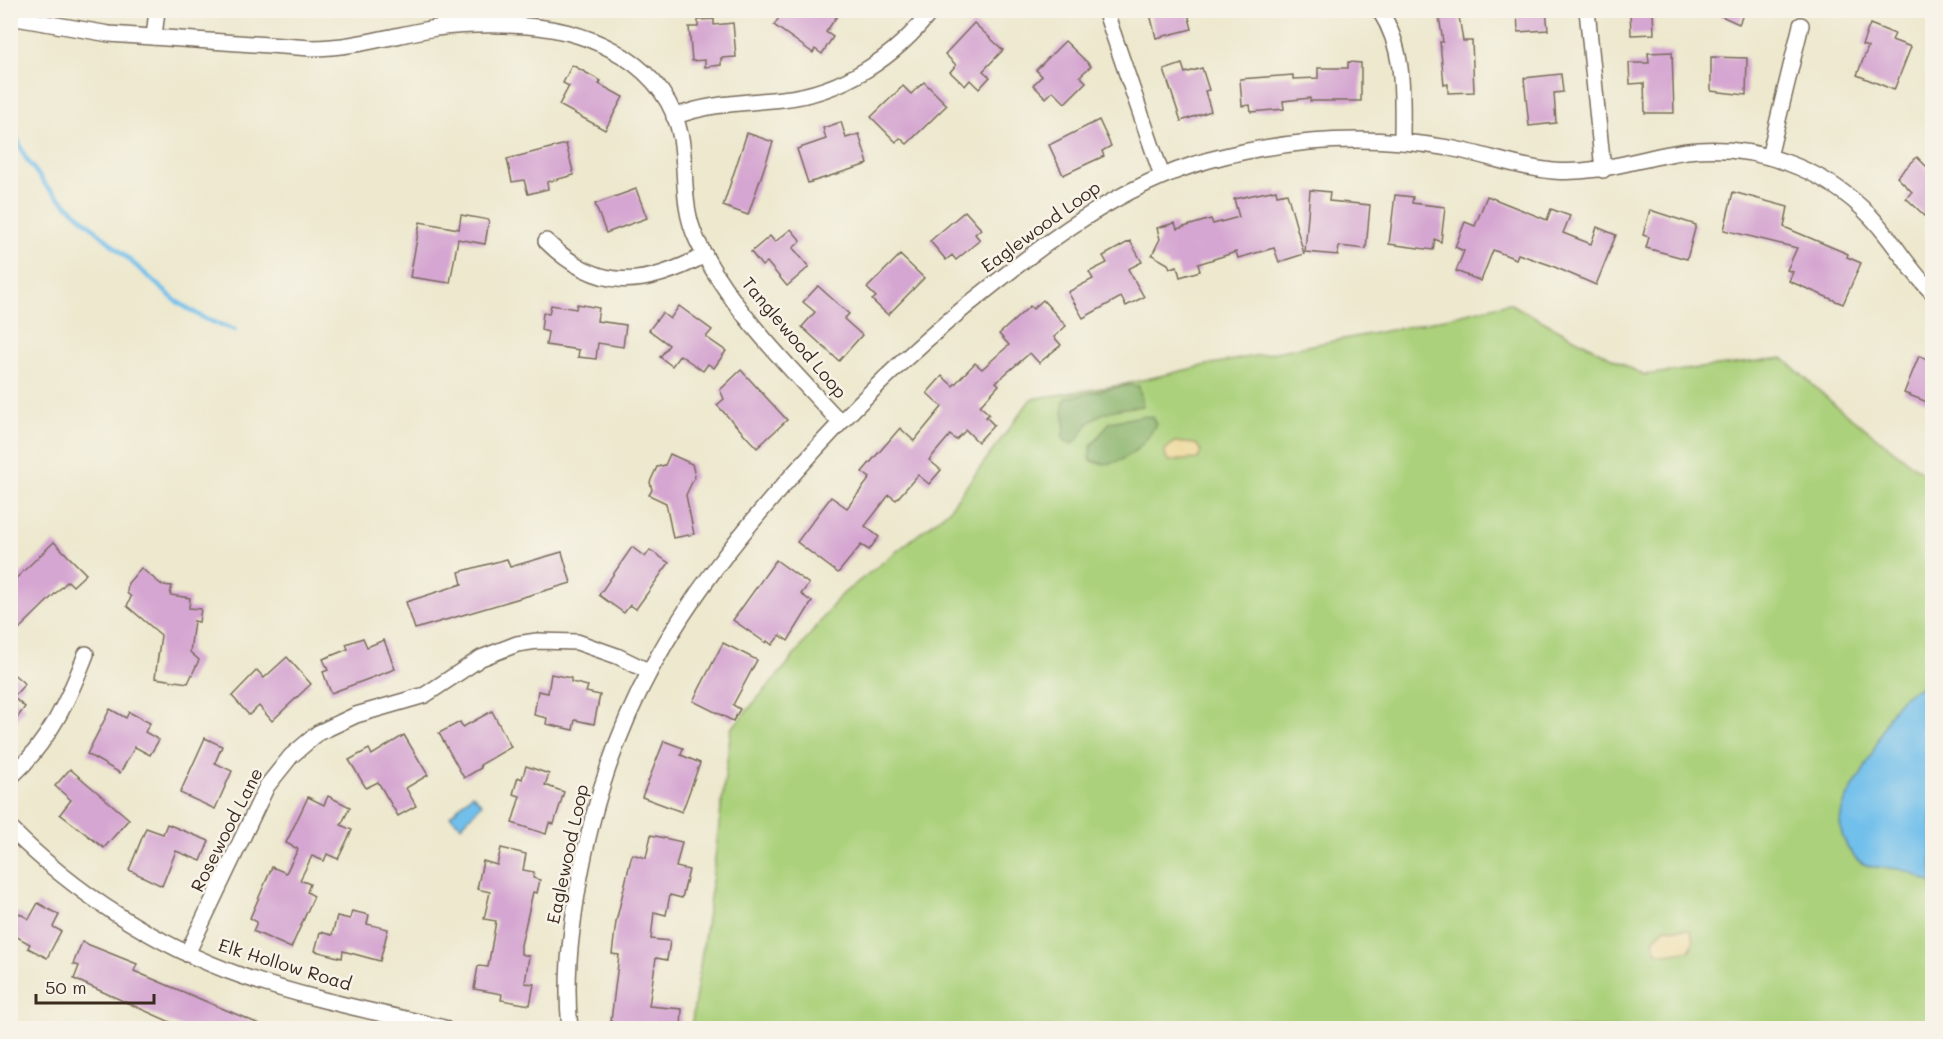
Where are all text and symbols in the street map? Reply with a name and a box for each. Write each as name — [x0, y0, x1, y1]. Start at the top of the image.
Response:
street label: Eaglewood Loop — [976, 175, 1105, 278]
street label: Tanglewood Loop — [737, 272, 853, 403]
street label: Rosewood Lane — [184, 763, 268, 896]
street label: Eaglewood Loop — [541, 782, 594, 926]
street label: Elk Hollow Road — [216, 932, 355, 996]
scale bar — [36, 967, 154, 1005]
text: 50 m — [45, 975, 87, 999]

